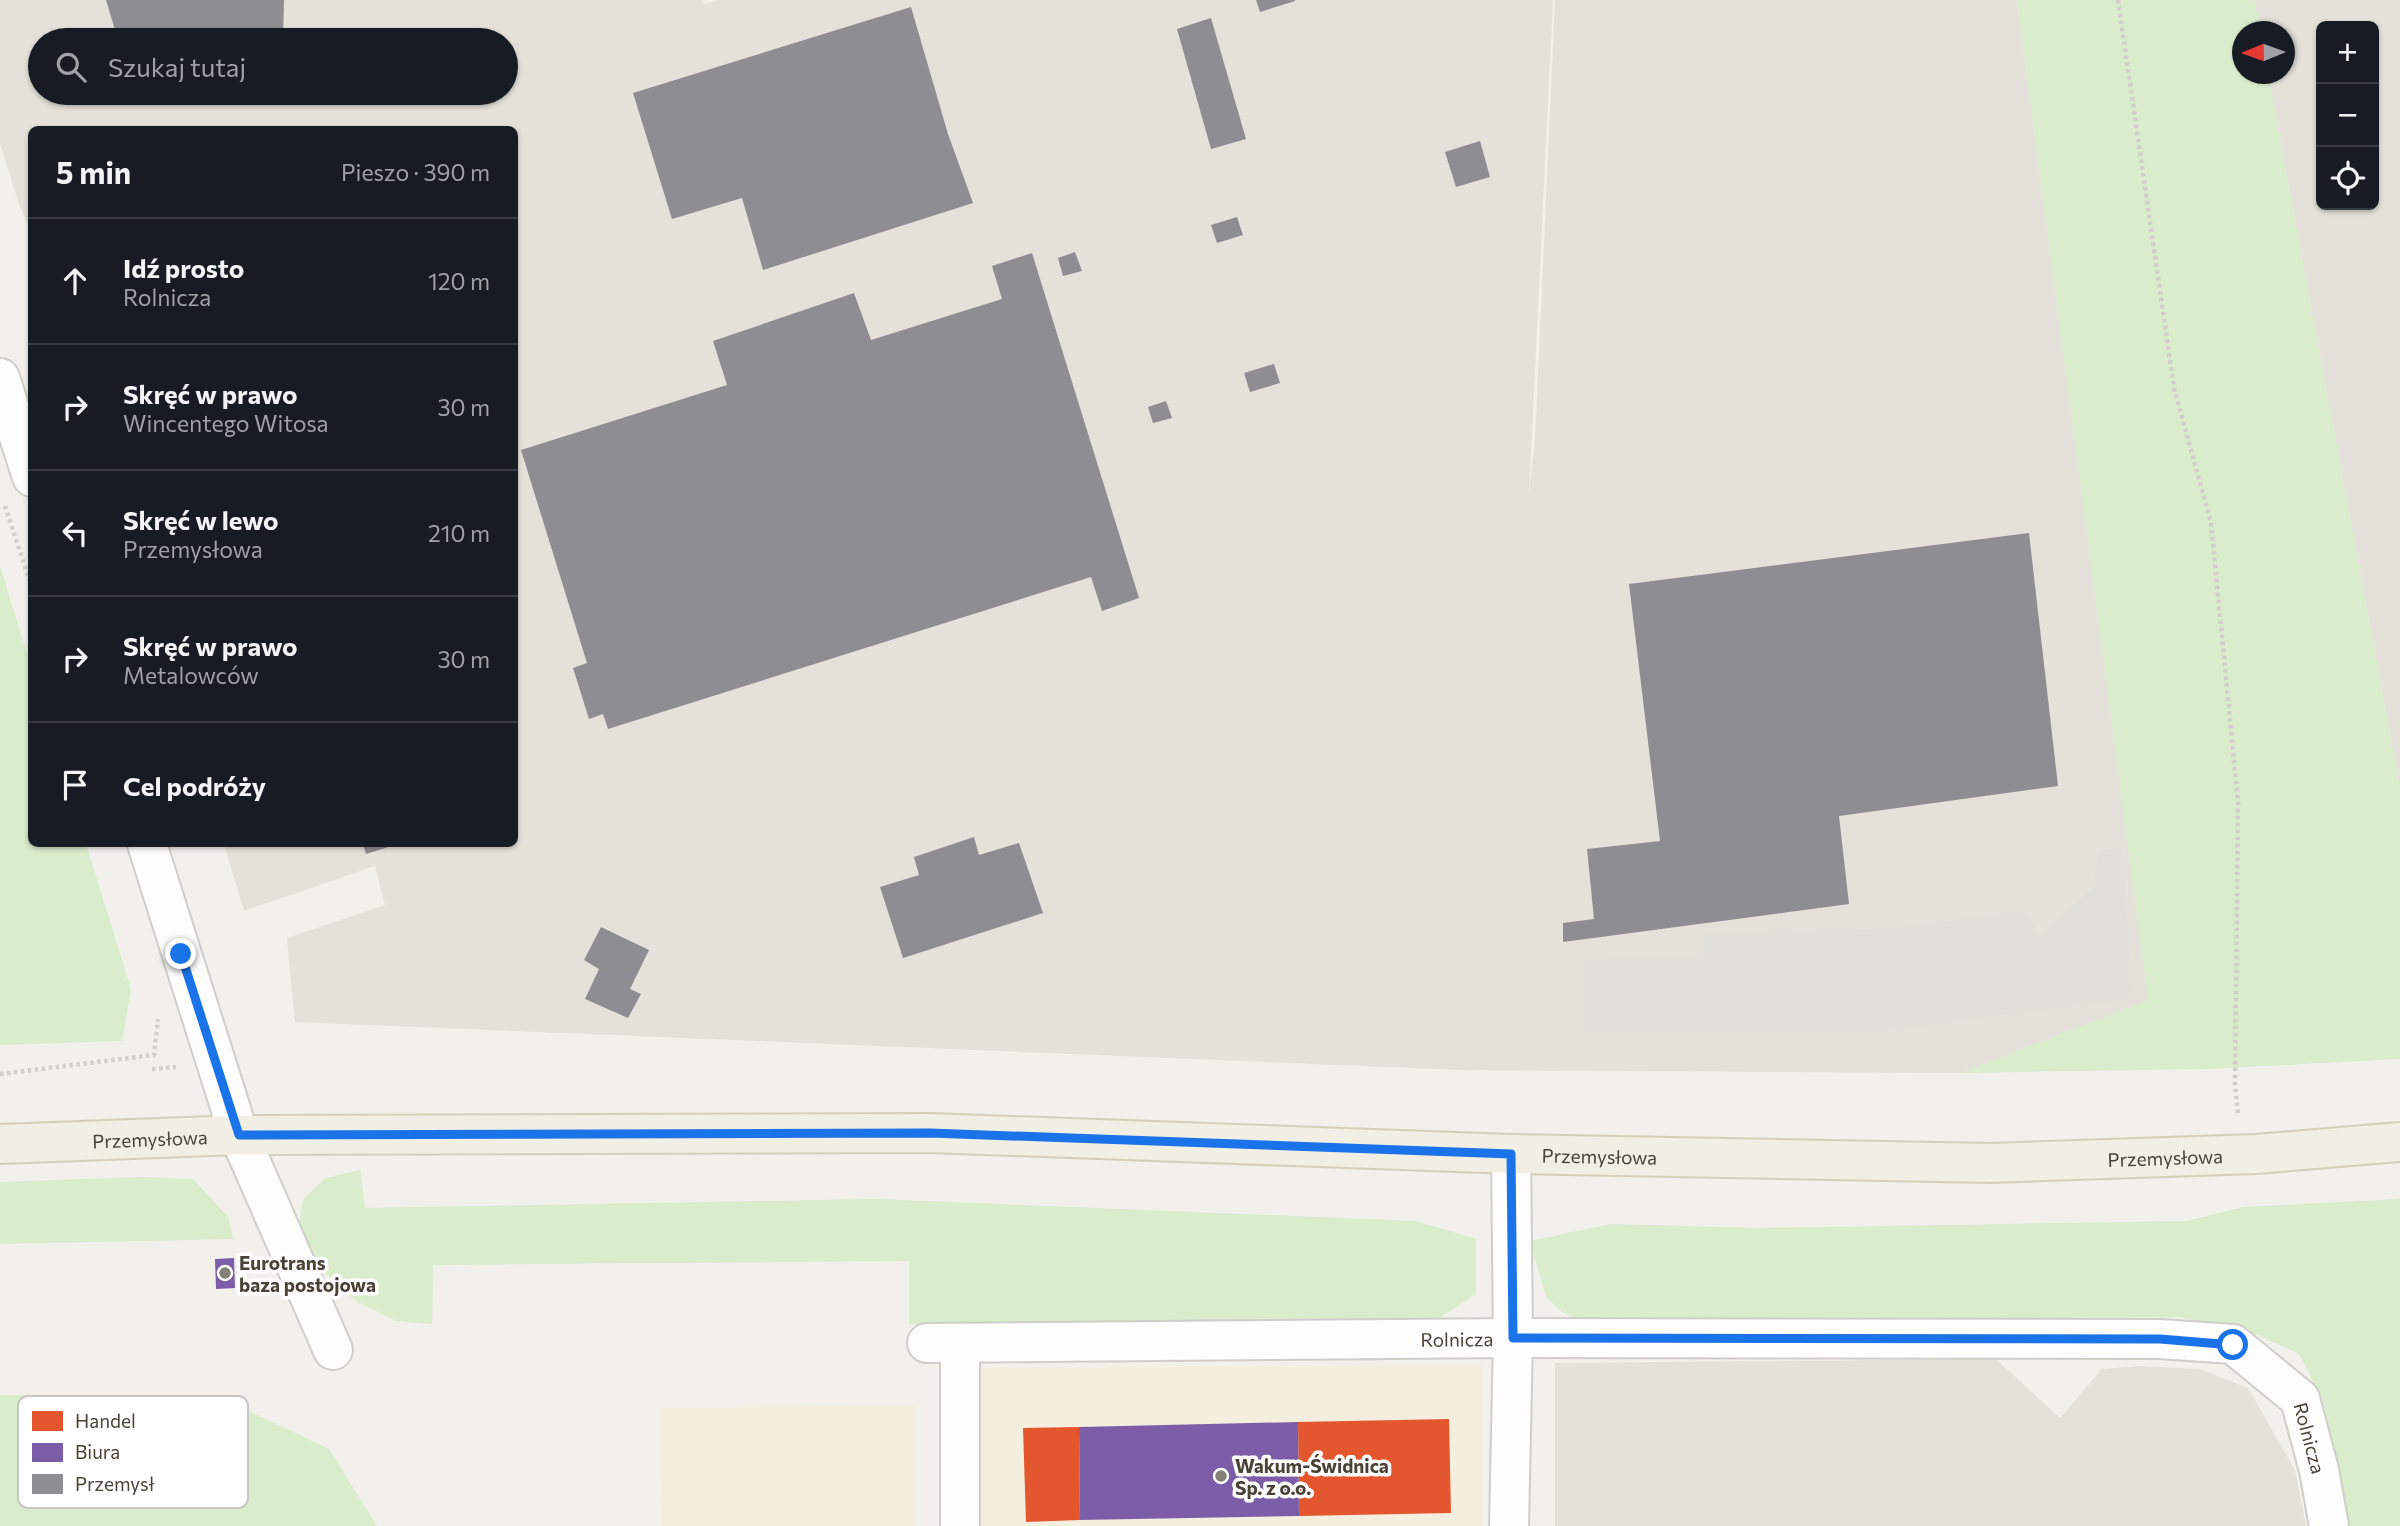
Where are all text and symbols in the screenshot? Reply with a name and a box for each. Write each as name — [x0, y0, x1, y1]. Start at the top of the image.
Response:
north arrow — [2232, 21, 2295, 84]
map controls — [2316, 21, 2379, 210]
button: + — [2316, 21, 2379, 84]
search box — [28, 28, 518, 105]
icon: search — [52, 48, 90, 86]
text: Szukaj tutaj — [108, 51, 246, 82]
button: − — [2316, 84, 2379, 147]
button: locate — [2316, 147, 2379, 210]
text: 5 min — [56, 153, 131, 190]
text: Pieszo · 390 m — [341, 158, 490, 186]
text: Idź prosto — [123, 252, 244, 283]
icon: ahead — [56, 262, 94, 300]
text: 120 m — [428, 267, 490, 295]
text: Rolnicza — [123, 283, 211, 311]
text: Skręć w prawo — [123, 378, 298, 409]
icon: right — [56, 388, 94, 426]
text: 30 m — [437, 393, 490, 421]
text: Wincentego Witosa — [123, 409, 329, 437]
text: Skręć w lewo — [123, 504, 279, 535]
icon: left — [56, 514, 94, 552]
text: 210 m — [428, 519, 490, 547]
text: Przemysłowa — [123, 535, 263, 563]
text: Skręć w prawo — [123, 630, 298, 661]
icon: right — [56, 640, 94, 678]
text: 30 m — [437, 645, 490, 673]
text: Metalowców — [123, 661, 259, 689]
icon: arrive — [56, 766, 94, 804]
text: Cel podróży — [123, 770, 266, 801]
route end — [165, 938, 196, 969]
street label: Przemysłowa — [92, 1125, 208, 1152]
street label: Przemysłowa — [1541, 1143, 1657, 1168]
street label: Przemysłowa — [2107, 1144, 2223, 1171]
place label: Eurotrans baza postojowa — [239, 1251, 376, 1296]
marker: Eurotrans baza postojowa — [217, 1265, 233, 1281]
street label: Rolnicza — [1420, 1327, 1494, 1350]
route start — [2217, 1329, 2248, 1360]
legend — [18, 1396, 248, 1508]
street label: Rolnicza — [2290, 1400, 2331, 1476]
text: Handel — [75, 1409, 136, 1432]
text: Biura — [75, 1440, 120, 1463]
place label: Wakum-Świdnica Sp. z o.o. — [1235, 1454, 1389, 1499]
marker: Wakum-Świdnica Sp. z o.o. — [1213, 1468, 1229, 1484]
text: Przemysł — [75, 1472, 155, 1495]

